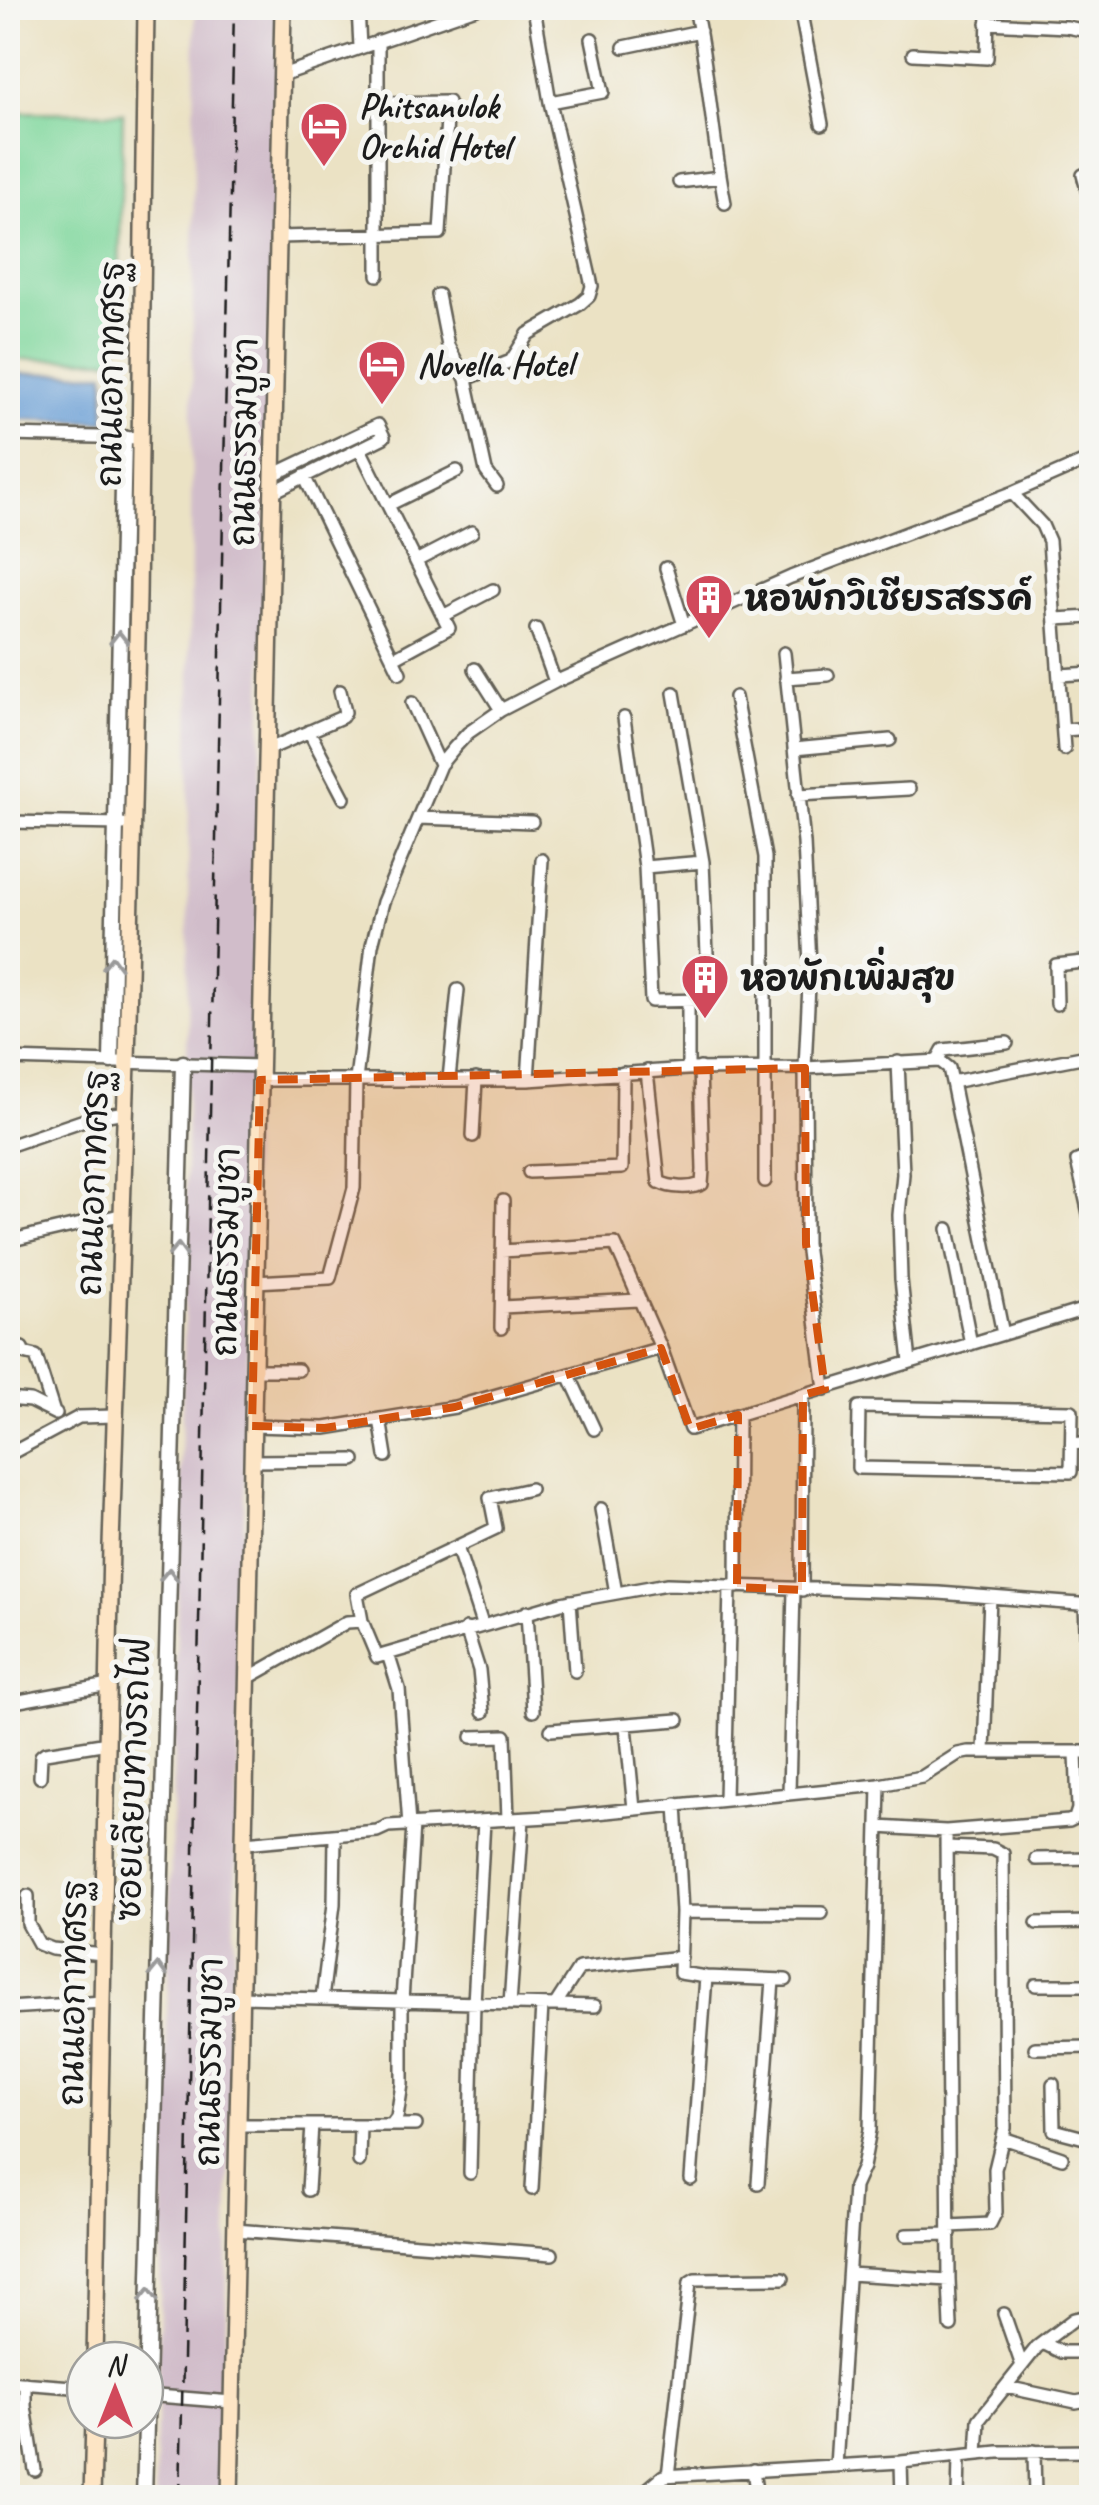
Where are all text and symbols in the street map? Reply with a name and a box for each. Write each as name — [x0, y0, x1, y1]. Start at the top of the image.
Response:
place label: Phitsanulok Orchid Hotel — [359, 84, 517, 169]
hotel icon: Phitsanulok Orchid Hotel — [298, 100, 350, 168]
street label: ถนนเอกาทศรฐ — [87, 260, 136, 488]
street label: ถนนธรรมบูชา — [220, 337, 271, 547]
hotel icon: Novella Hotel — [356, 338, 408, 406]
place label: Novella Hotel — [417, 342, 579, 387]
building icon: หอพักวิเชียรสรรค์ — [683, 572, 735, 640]
place label: หอพักวิเชียรสรรค์ — [744, 575, 1033, 621]
one-way arrow — [108, 630, 130, 646]
place label: หอพักเพิ่มสุข — [740, 946, 955, 1003]
building icon: หอพักเพิ่มสุข — [679, 952, 731, 1020]
one-way arrow — [102, 955, 123, 971]
street label: ถนนเอกาทศรฐ — [67, 1069, 120, 1297]
street label: ถนนธรรมบูชา — [202, 1147, 253, 1357]
one-way arrow — [168, 1242, 189, 1258]
one-way arrow — [159, 1567, 180, 1583]
street label: ซอยเลียบทางรถไฟ — [104, 1636, 160, 1922]
street label: ถนนเอกาทศรฐ — [49, 1879, 98, 2107]
street label: ถนนธรรมบูชา — [185, 1957, 236, 2167]
one-way arrow — [148, 1962, 169, 1978]
one-way arrow — [138, 2287, 159, 2303]
north arrow — [65, 2340, 165, 2440]
text: N — [106, 2348, 128, 2383]

